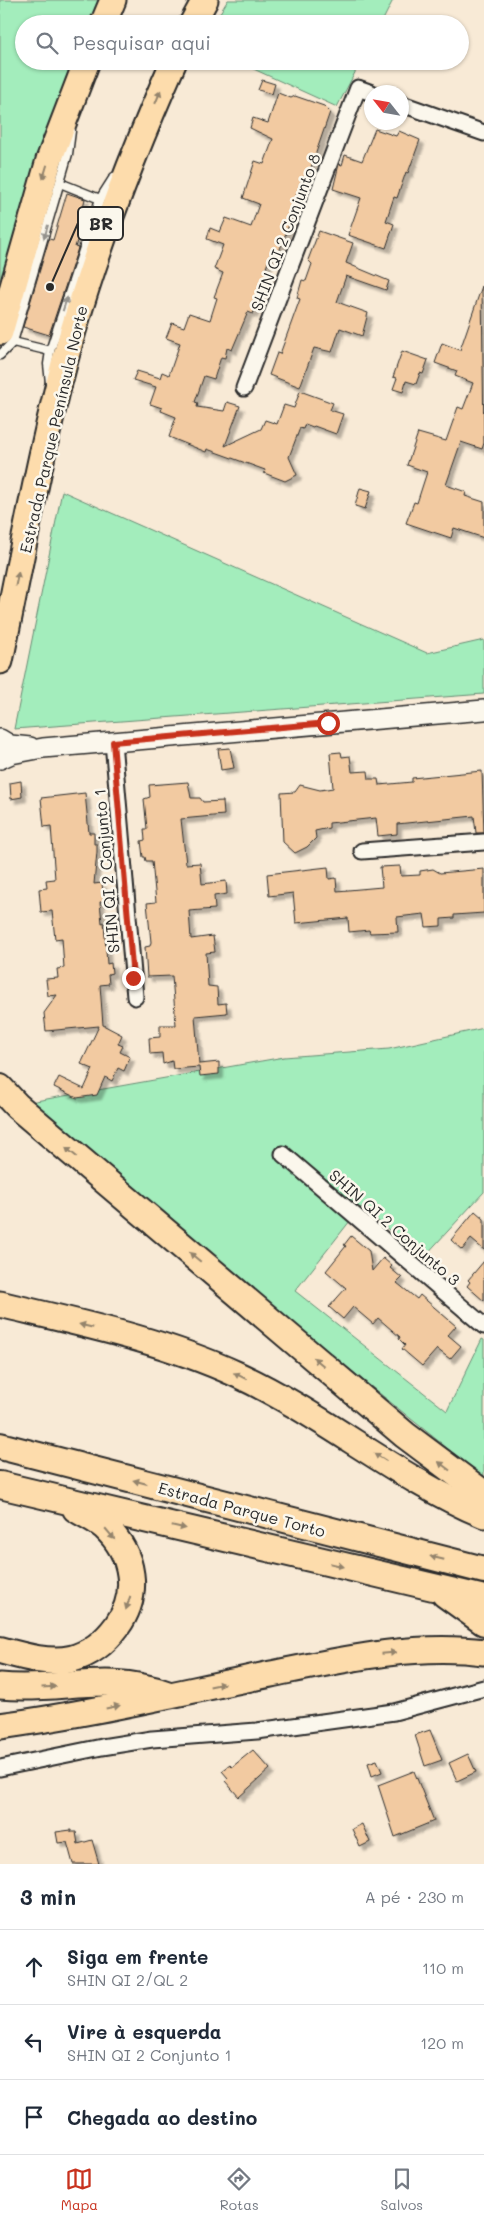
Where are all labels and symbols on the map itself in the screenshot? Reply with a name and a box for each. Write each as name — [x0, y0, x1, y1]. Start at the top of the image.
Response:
north arrow — [364, 85, 409, 130]
one-way arrow — [155, 90, 163, 105]
street label: SHIN QI 2 Conjunto 8 — [245, 150, 325, 314]
one-way arrow — [41, 165, 49, 180]
callout: BR — [78, 207, 123, 240]
text: BR — [89, 211, 113, 235]
one-way arrow — [41, 225, 49, 240]
one-way arrow — [62, 297, 70, 312]
street label: Estrada Parque Península Norte — [14, 303, 92, 555]
one-way arrow — [13, 571, 21, 586]
route start — [317, 712, 340, 735]
street label: SHIN QI 2 Conjunto 1 — [88, 788, 124, 954]
route end — [122, 967, 145, 990]
one-way arrow — [65, 1147, 78, 1158]
street label: SHIN QI 2 Conjunto 3 — [325, 1164, 465, 1290]
one-way arrow — [189, 1252, 202, 1263]
one-way arrow — [78, 1321, 93, 1329]
one-way arrow — [313, 1357, 326, 1368]
one-way arrow — [232, 1372, 247, 1380]
one-way arrow — [374, 1452, 387, 1462]
one-way arrow — [438, 1461, 451, 1472]
street label: Estrada Parque Torto — [156, 1477, 328, 1541]
one-way arrow — [133, 1478, 148, 1486]
one-way arrow — [171, 1523, 186, 1531]
one-way arrow — [105, 1527, 116, 1540]
one-way arrow — [429, 1554, 444, 1562]
one-way arrow — [329, 1561, 344, 1569]
one-way arrow — [124, 1596, 131, 1611]
one-way arrow — [381, 1649, 397, 1657]
one-way arrow — [210, 1681, 225, 1689]
one-way arrow — [41, 1683, 57, 1691]
one-way arrow — [105, 1703, 120, 1711]

